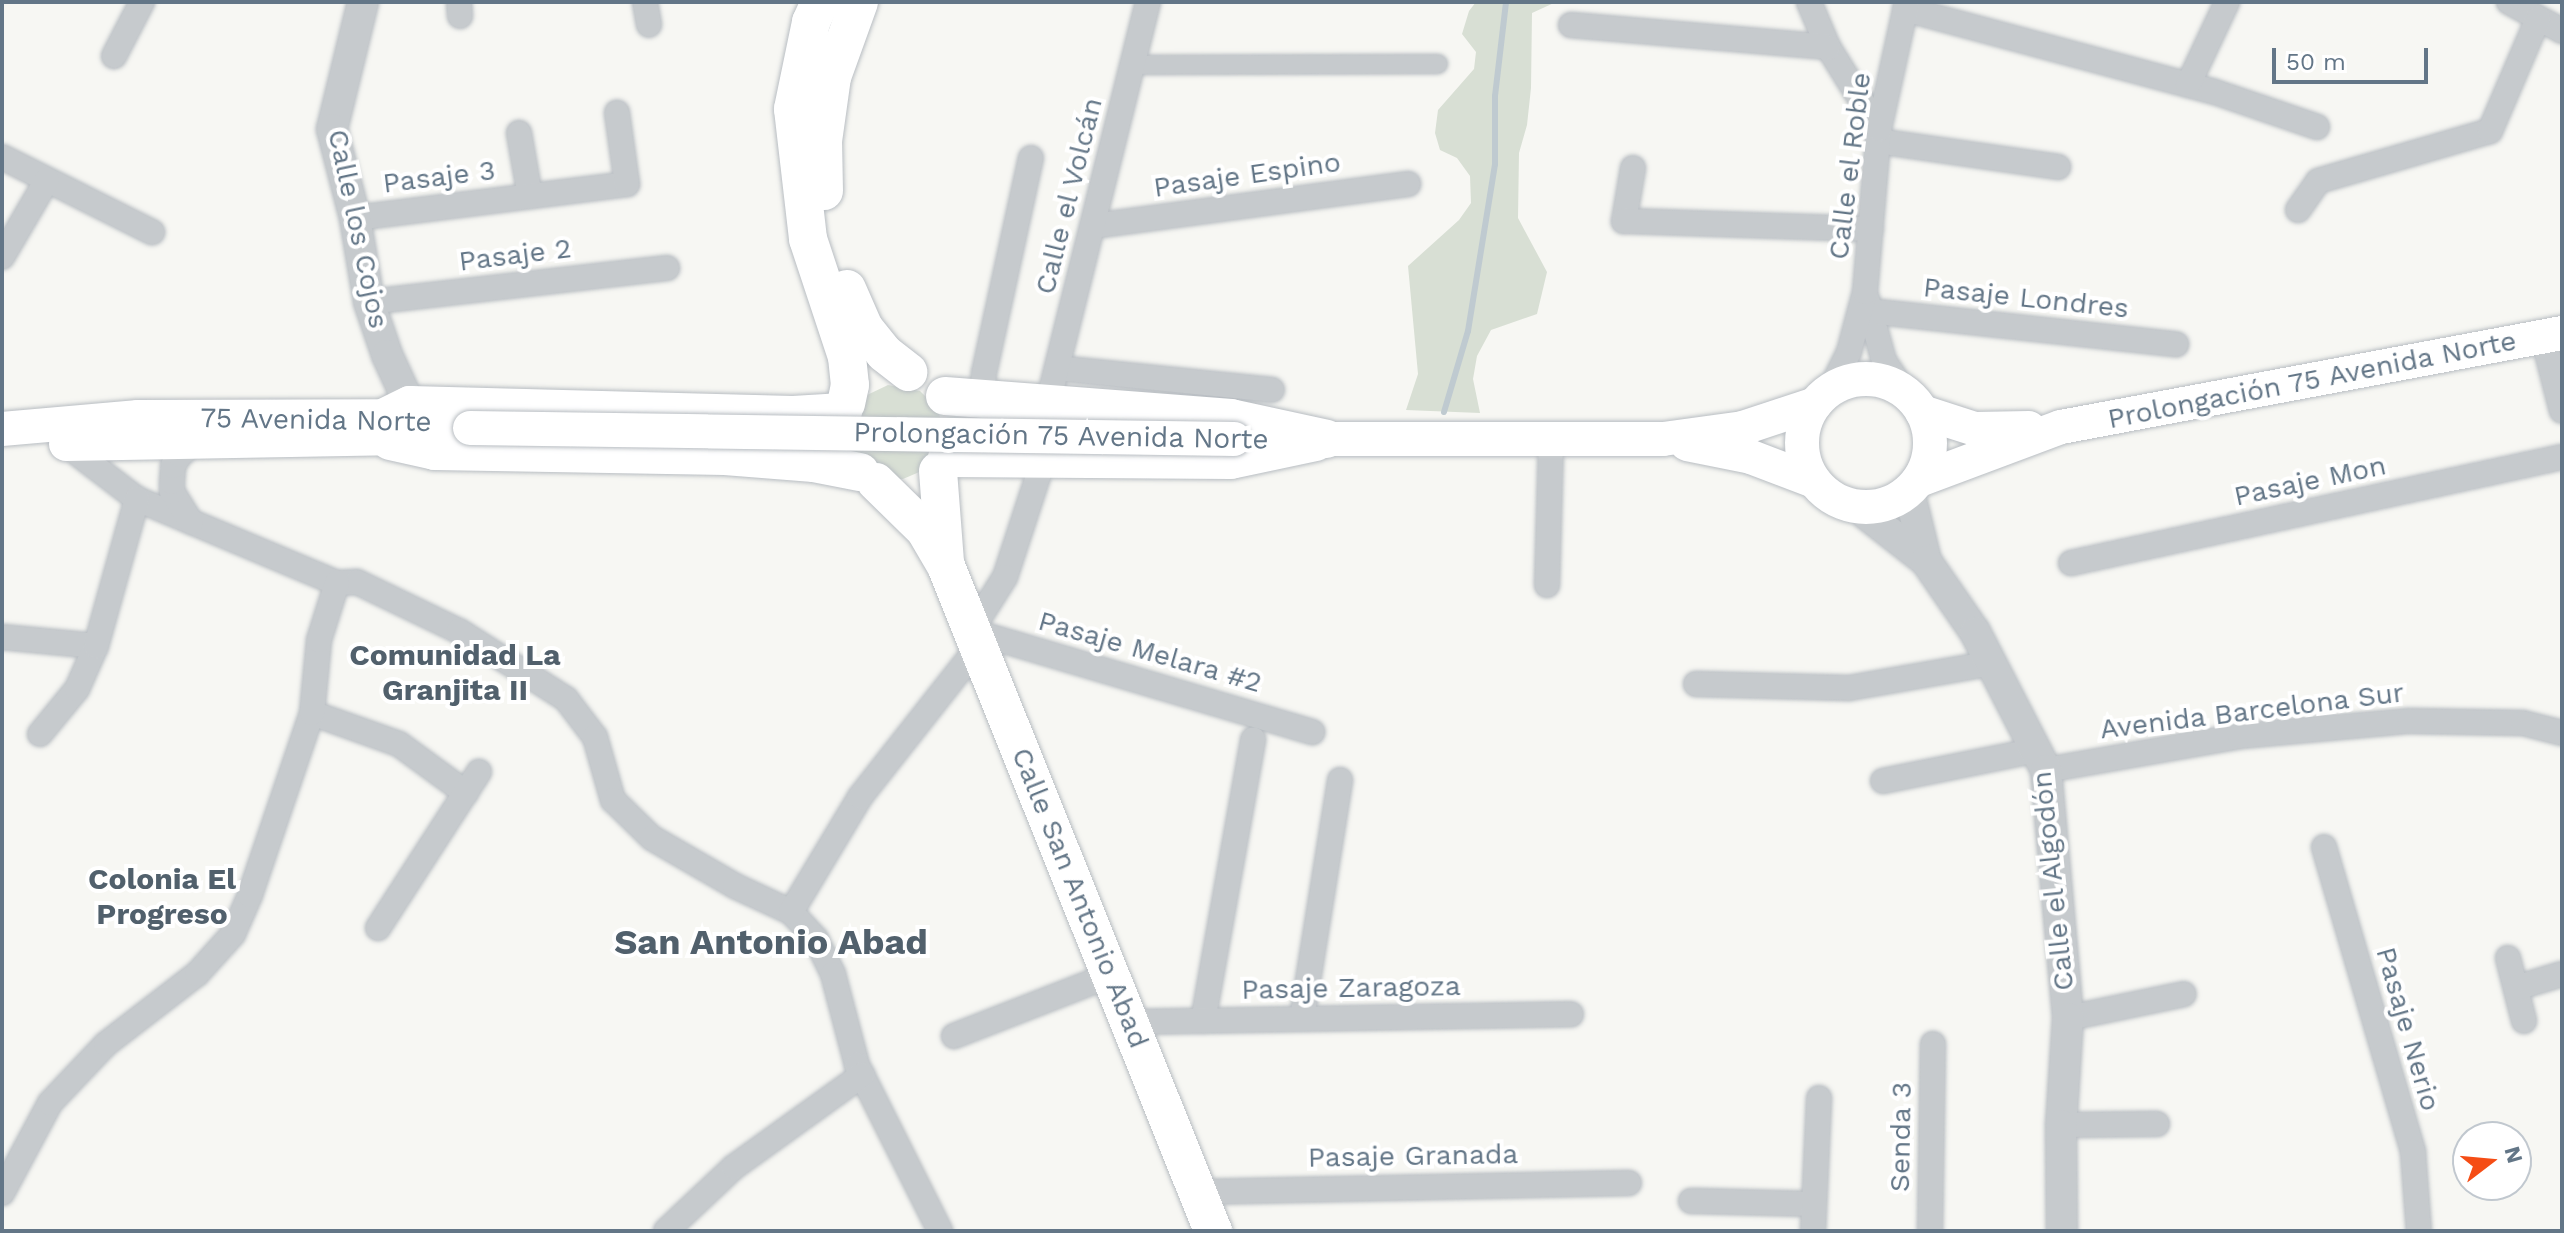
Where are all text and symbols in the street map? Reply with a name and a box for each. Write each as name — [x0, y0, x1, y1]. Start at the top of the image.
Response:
scale bar — [2276, 32, 2432, 82]
text: 50 m — [2286, 48, 2346, 76]
street label: Calle el Roble — [1822, 70, 1878, 262]
street label: Calle el Volcán — [1028, 93, 1110, 299]
street label: Calle los Cojos — [321, 126, 395, 332]
street label: Pasaje Espino — [1151, 145, 1343, 205]
street label: Pasaje 3 — [381, 153, 497, 201]
street label: Pasaje 2 — [457, 231, 573, 279]
street label: Pasaje Londres — [1922, 270, 2130, 326]
street label: Prolongación 75 Avenida Norte — [2104, 324, 2520, 436]
street label: 75 Avenida Norte — [199, 401, 433, 439]
street label: Prolongación 75 Avenida Norte — [852, 416, 1270, 456]
street label: Pasaje Mon — [2231, 449, 2389, 513]
street label: Pasaje Melara #2 — [1034, 604, 1266, 700]
district label: Comunidad La Granjita II — [349, 637, 561, 708]
street label: Avenida Barcelona Sur — [2097, 676, 2407, 746]
street label: Calle San Antonio Abad — [1004, 742, 1156, 1054]
street label: Calle el Algodón — [2025, 769, 2081, 993]
district label: Colonia El Progreso — [88, 861, 236, 932]
district label: San Antonio Abad — [613, 921, 929, 965]
street label: Pasaje Nerio — [2369, 943, 2447, 1115]
street label: Pasaje Zaragoza — [1241, 969, 1461, 1007]
street label: Senda 3 — [1883, 1081, 1919, 1193]
north arrow — [2452, 1121, 2532, 1201]
street label: Pasaje Granada — [1308, 1137, 1518, 1175]
text: N — [2499, 1144, 2528, 1166]

